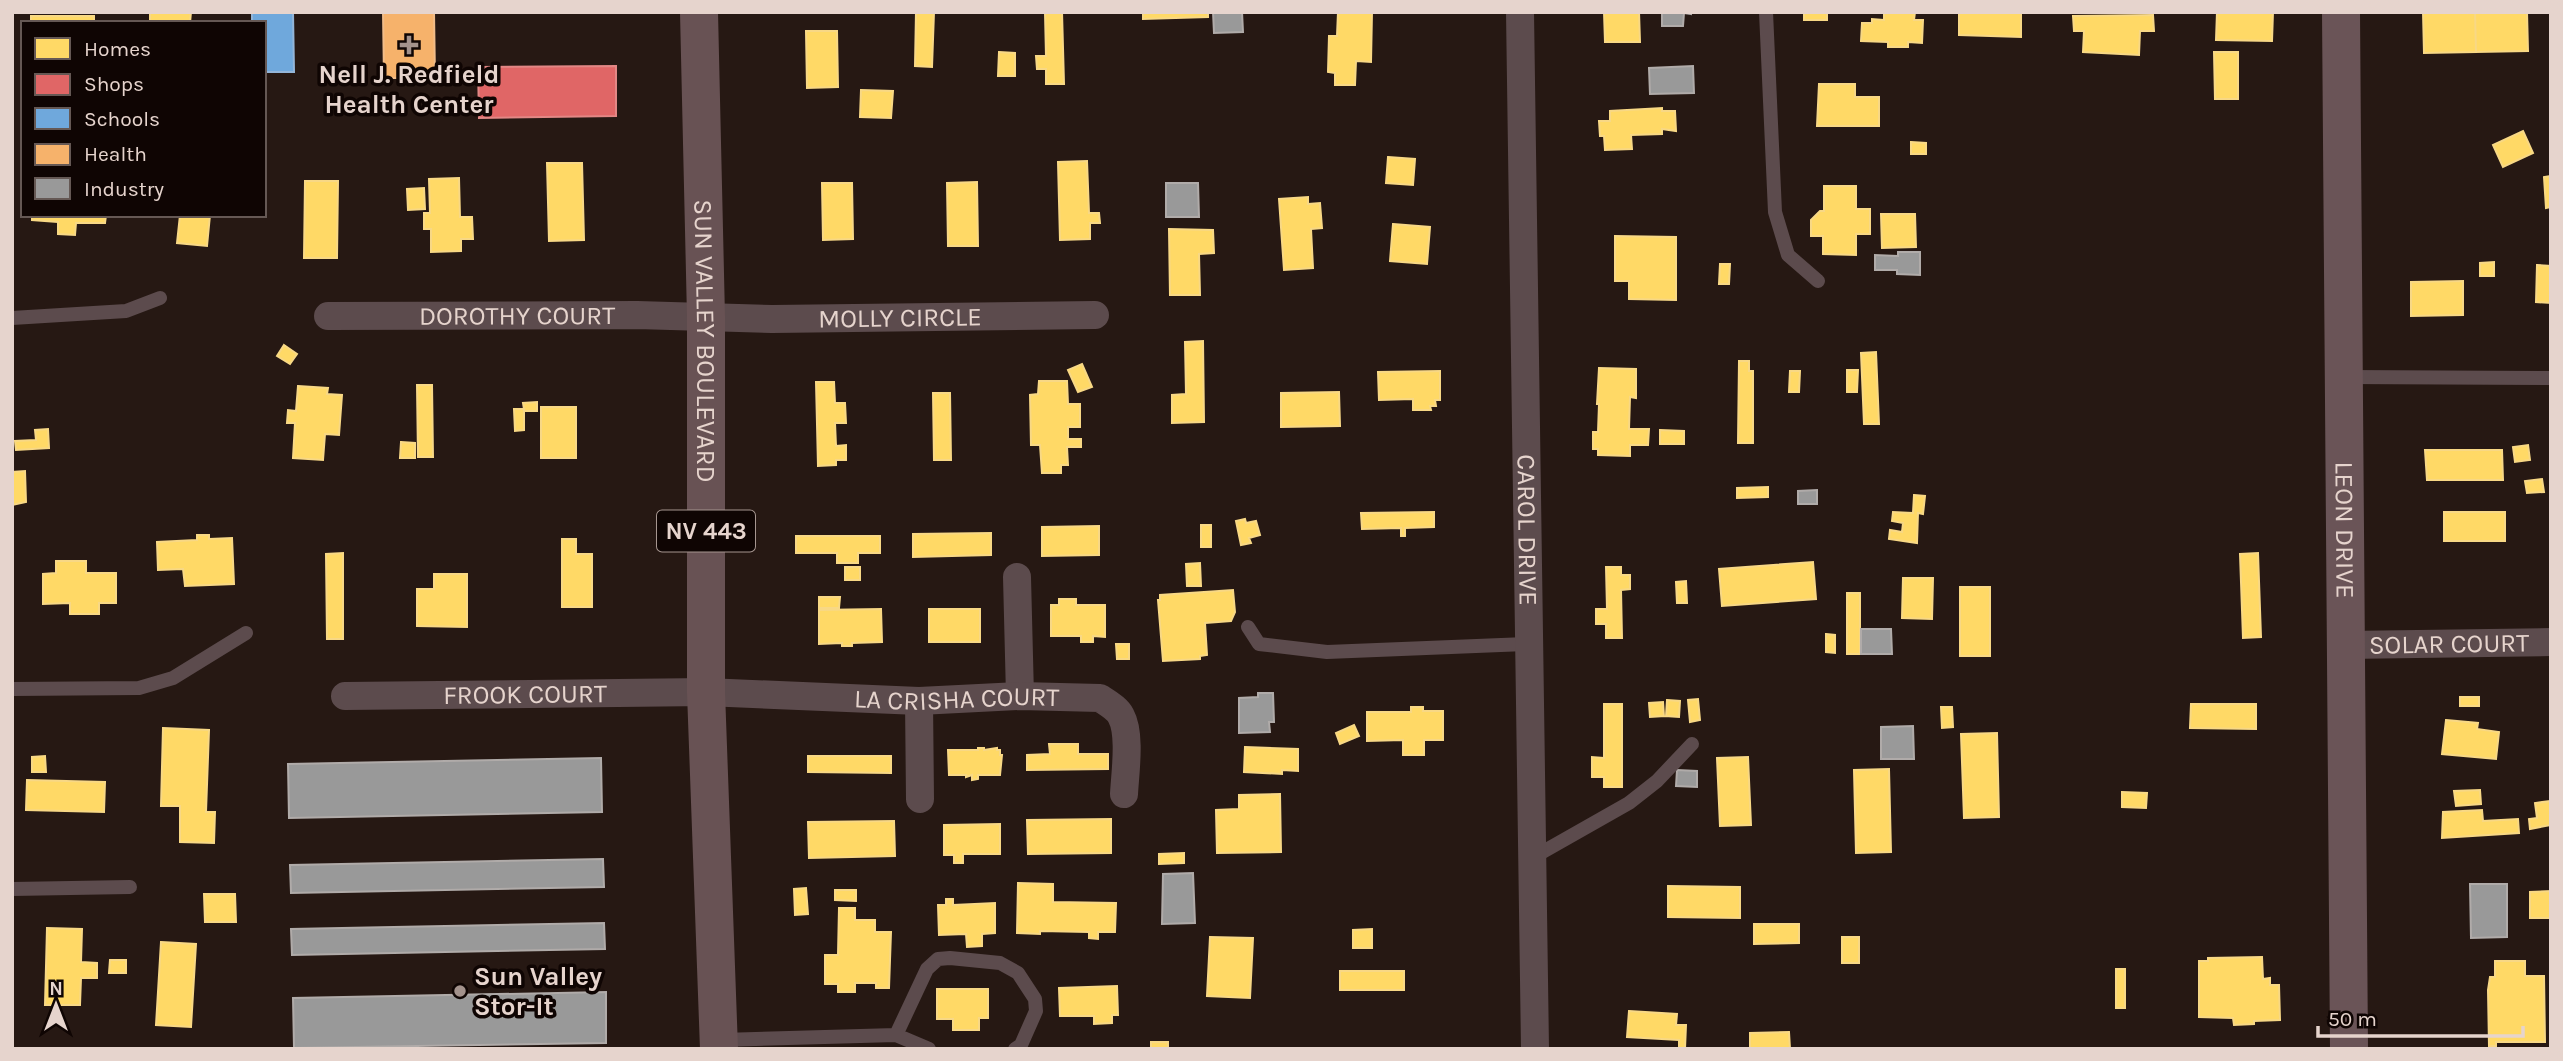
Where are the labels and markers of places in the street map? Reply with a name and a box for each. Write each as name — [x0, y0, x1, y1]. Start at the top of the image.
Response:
marker: Nell J. Redfield Health Center — [399, 35, 419, 55]
place label: Nell J. Redfield Health Center — [319, 59, 499, 120]
place label: Sun Valley Stor-It — [474, 961, 602, 1022]
marker: Sun Valley Stor-It — [452, 983, 468, 999]

